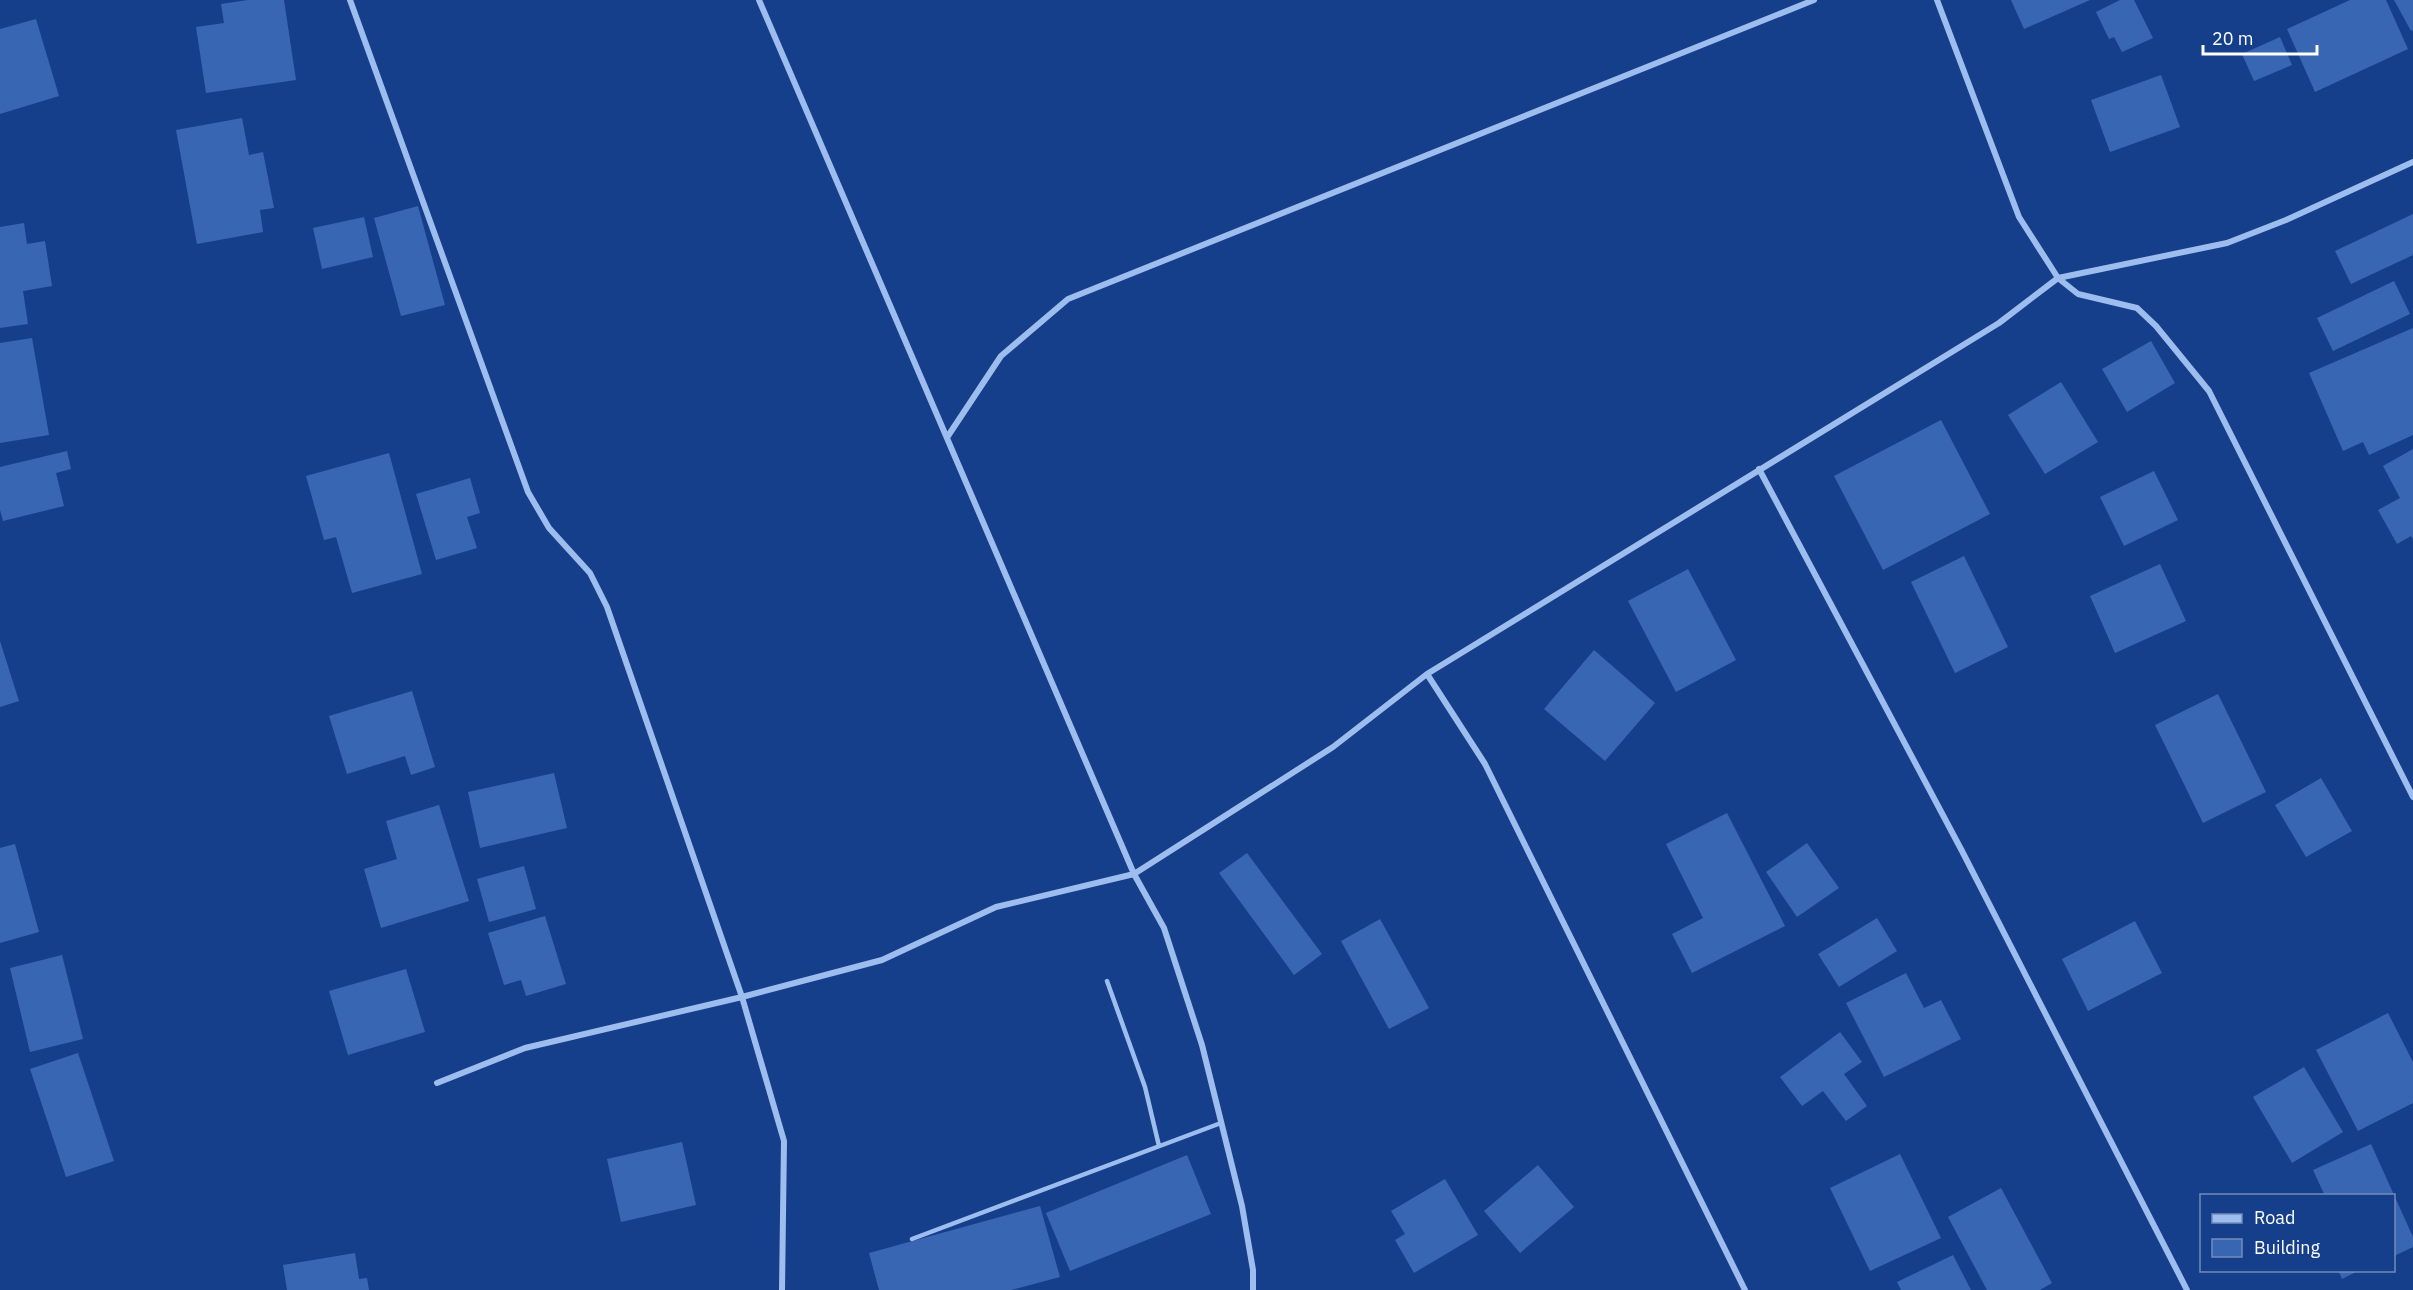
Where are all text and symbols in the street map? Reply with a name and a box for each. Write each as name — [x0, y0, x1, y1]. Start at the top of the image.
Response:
scale bar — [2203, 18, 2317, 56]
text: 20 m — [2212, 27, 2254, 50]
legend — [2200, 1194, 2395, 1272]
text: Road — [2254, 1206, 2295, 1229]
text: Building — [2254, 1236, 2321, 1259]

